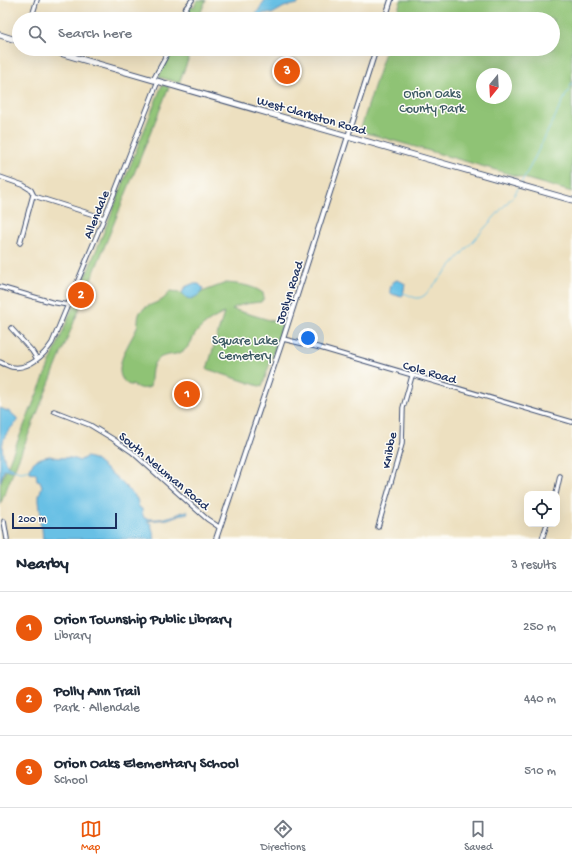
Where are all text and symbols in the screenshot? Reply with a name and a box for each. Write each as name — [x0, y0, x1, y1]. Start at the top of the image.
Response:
search box — [12, 12, 560, 56]
icon: search — [26, 23, 48, 45]
text: Search here — [58, 25, 132, 43]
pin: 3 — [274, 56, 300, 86]
north arrow — [476, 68, 512, 104]
park label: Orion Oaks County Park — [399, 87, 466, 117]
street label: West Clarkston Road — [255, 94, 369, 140]
street label: Allendale — [81, 188, 114, 241]
street label: Joslyn Road — [273, 258, 308, 326]
pin: 2 — [68, 280, 94, 310]
your location — [298, 328, 318, 348]
park label: Square Lake Cemetery — [212, 334, 278, 364]
street label: Cole Road — [401, 359, 459, 389]
pin: 1 — [174, 379, 200, 409]
street label: South Newman Road — [115, 430, 213, 515]
street label: Knibbe — [380, 431, 401, 470]
map controls — [524, 491, 560, 527]
button: locate — [524, 491, 560, 527]
scale bar — [12, 511, 117, 530]
text: 200 m — [18, 514, 46, 526]
text: Nearby — [16, 555, 69, 575]
text: 3 results — [511, 558, 556, 573]
text: Orion Township Public Library — [54, 611, 232, 629]
text: 1 — [26, 620, 32, 635]
text: 250 m — [523, 620, 556, 635]
text: Library — [54, 629, 91, 644]
text: Polly Ann Trail — [54, 683, 140, 701]
text: 2 — [26, 692, 32, 707]
text: 440 m — [524, 692, 556, 707]
text: Park · Allendale — [54, 701, 140, 716]
text: Orion Oaks Elementary School — [54, 755, 239, 773]
text: 3 — [26, 764, 32, 779]
text: 510 m — [524, 764, 556, 779]
text: School — [54, 773, 88, 788]
tab: Map — [80, 818, 102, 854]
tab: Directions — [261, 818, 305, 854]
tab: Saved — [464, 818, 492, 854]

